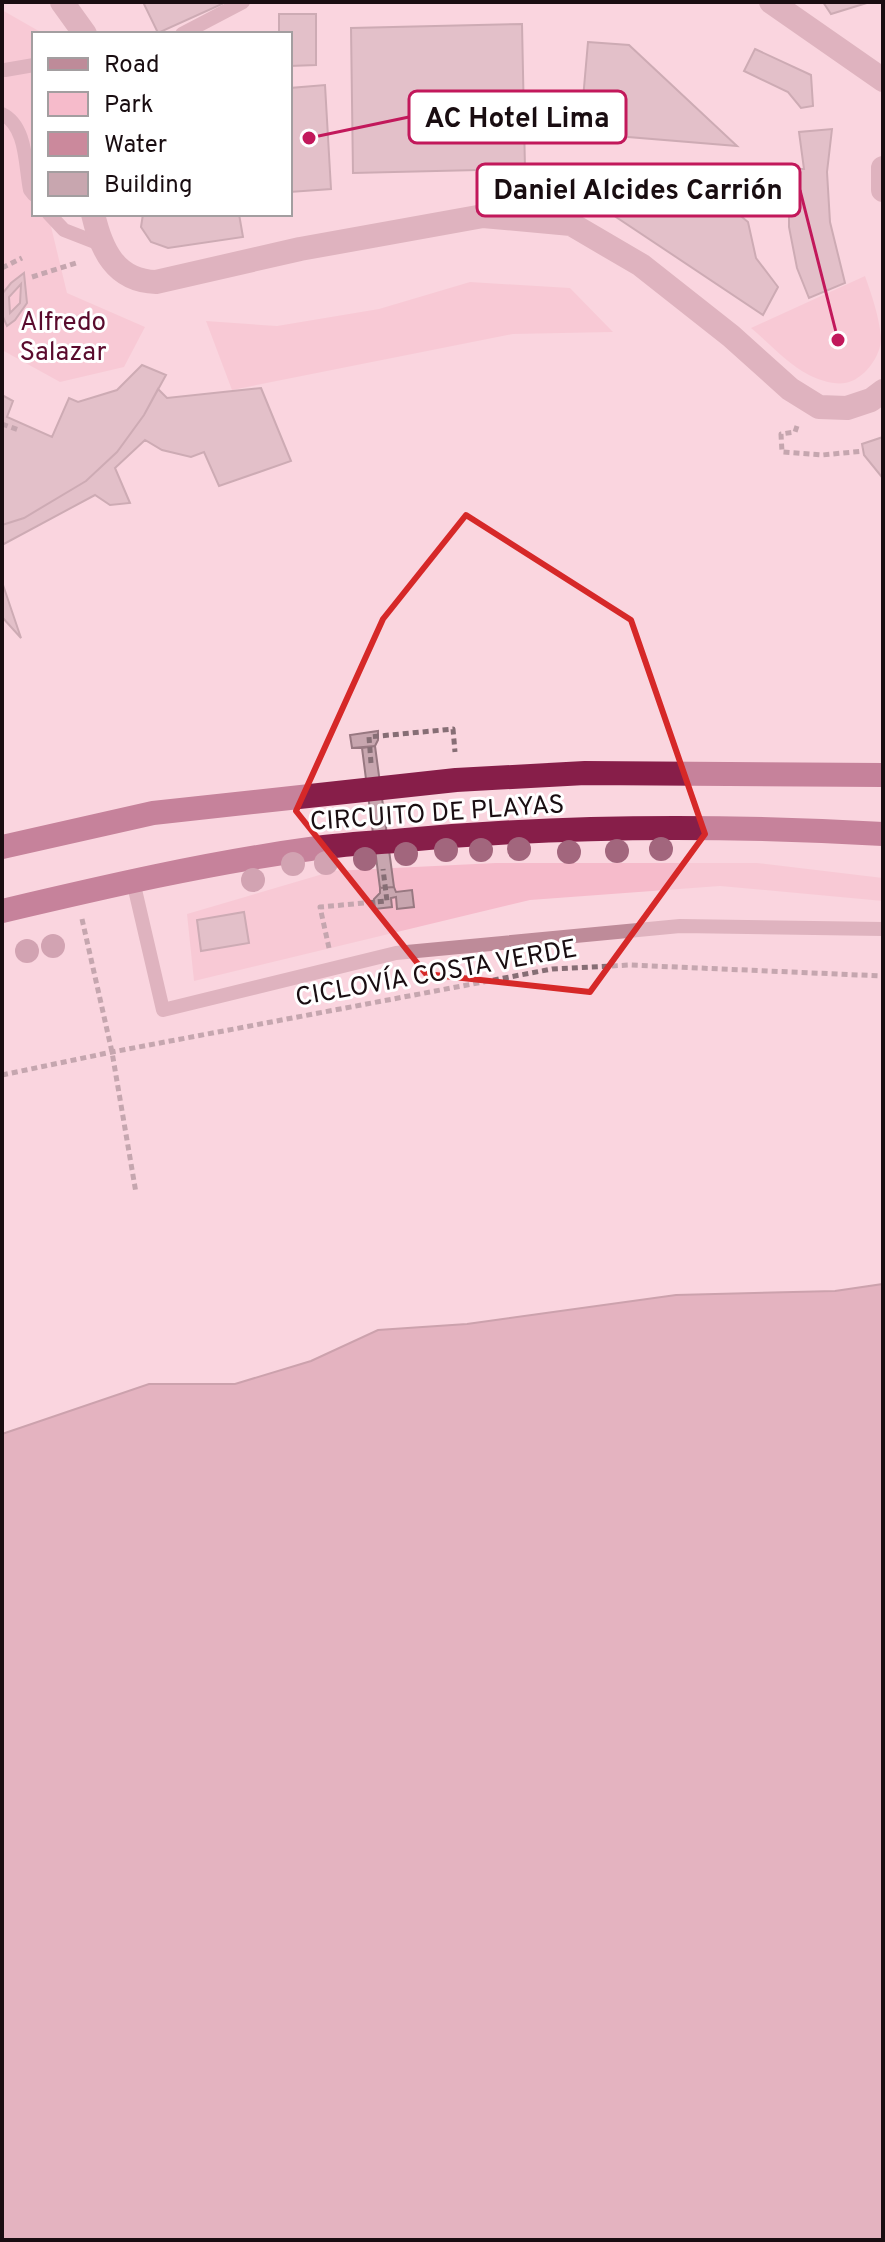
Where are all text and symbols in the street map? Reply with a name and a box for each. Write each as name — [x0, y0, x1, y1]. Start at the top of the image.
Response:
legend — [32, 32, 292, 216]
text: Road — [104, 51, 160, 81]
text: Park — [104, 91, 154, 121]
callout: AC Hotel Lima — [409, 91, 626, 143]
text: AC Hotel Lima — [424, 102, 610, 138]
text: Water — [104, 131, 167, 161]
callout: Daniel Alcides Carrión — [477, 164, 800, 216]
text: Building — [104, 171, 193, 201]
text: Daniel Alcides Carrión — [493, 174, 783, 210]
park label: Alfredo Salazar — [20, 307, 107, 370]
street label: CIRCUITO DE PLAYAS — [309, 789, 566, 840]
street label: CICLOVÍA COSTA VERDE — [293, 931, 580, 1015]

